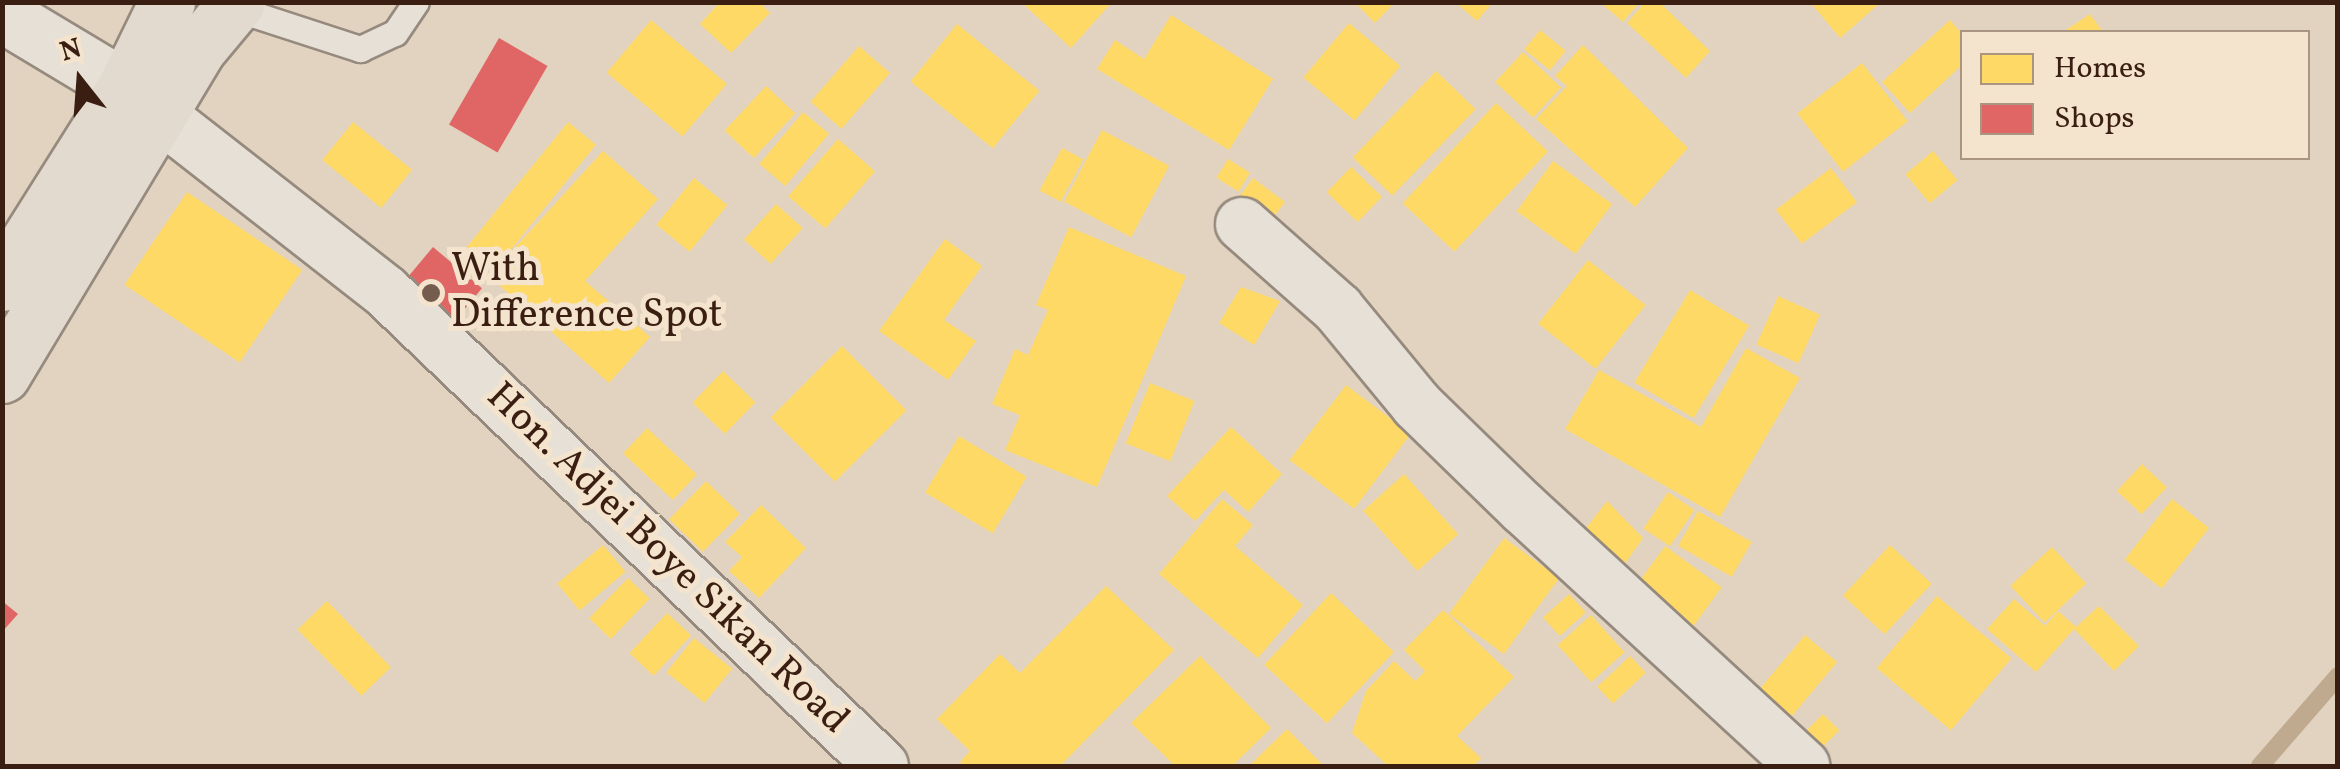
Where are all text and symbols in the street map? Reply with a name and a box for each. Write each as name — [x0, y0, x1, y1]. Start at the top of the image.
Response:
text: N — [56, 29, 86, 72]
north arrow — [30, 30, 130, 130]
legend — [1960, 30, 2310, 160]
text: Homes — [2054, 48, 2146, 90]
text: Shops — [2054, 98, 2134, 140]
place label: With Difference Spot — [451, 246, 723, 340]
marker: With Difference Spot — [420, 282, 442, 304]
street label: Hon. Adjei Boye Sikan Road — [476, 373, 858, 745]

